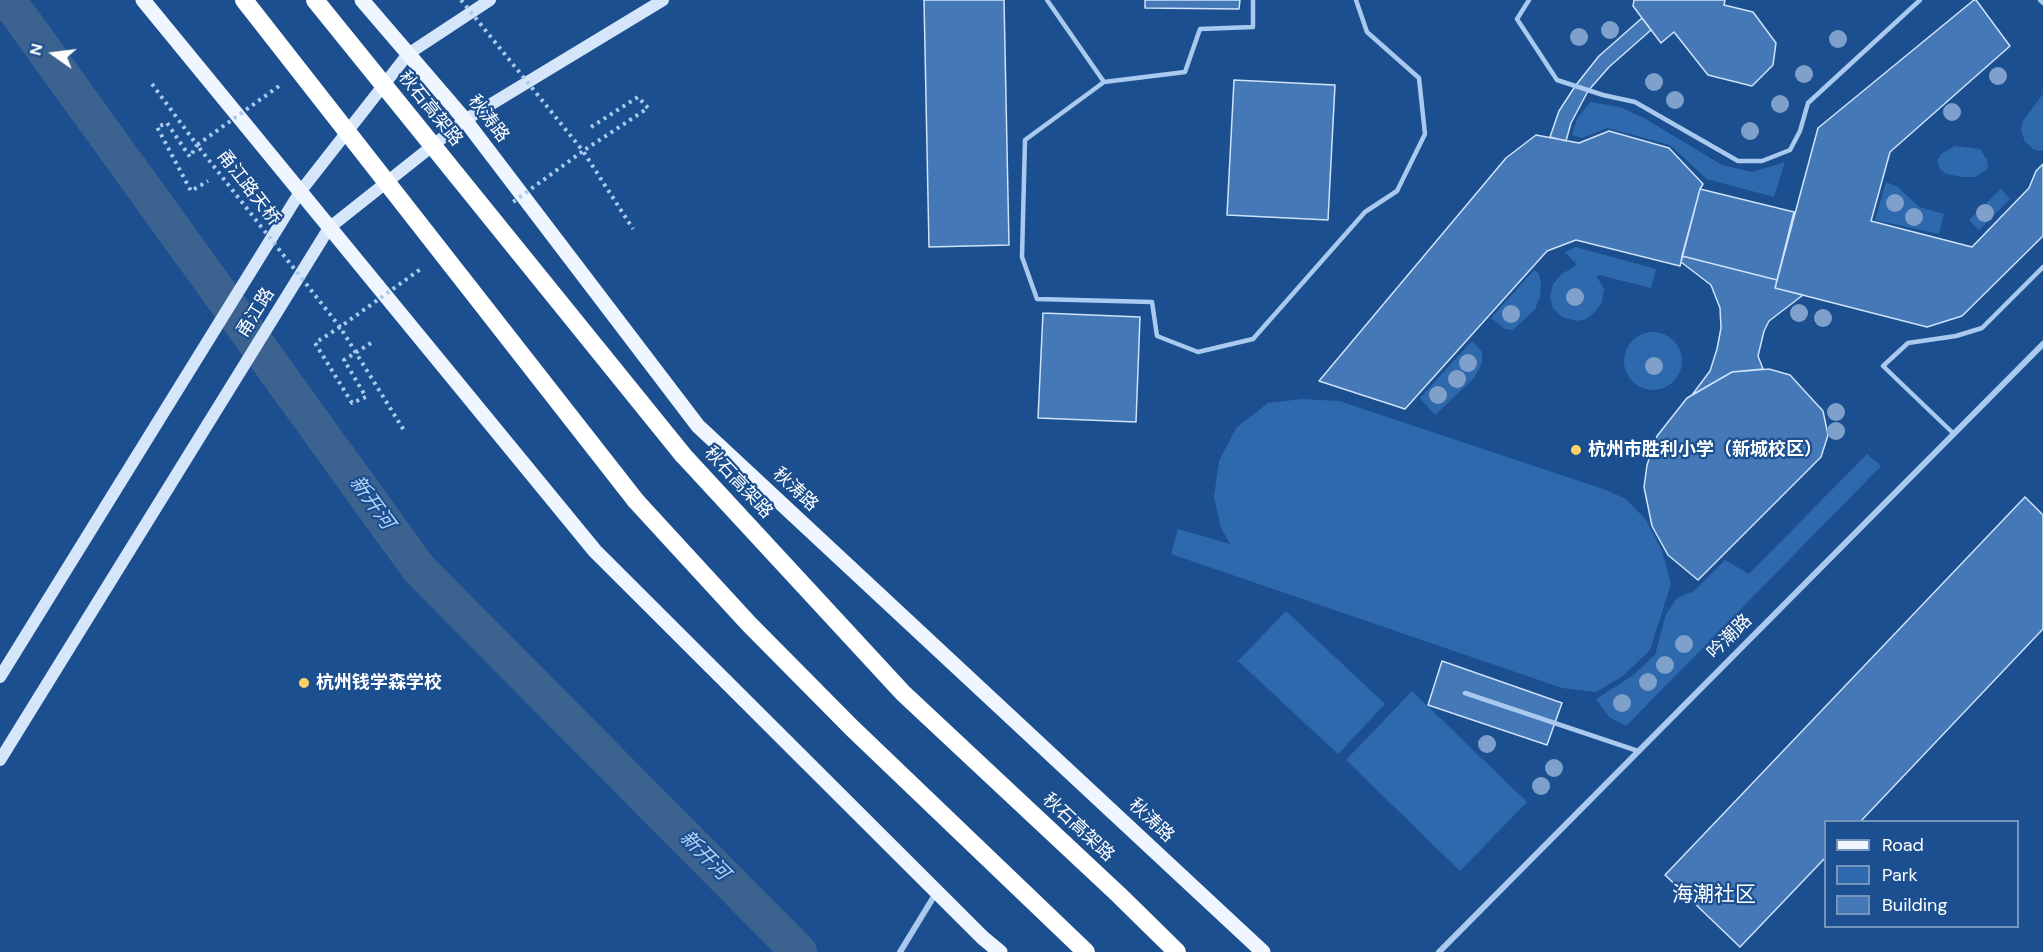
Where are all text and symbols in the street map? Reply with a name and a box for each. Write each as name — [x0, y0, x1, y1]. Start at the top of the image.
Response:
north arrow — [24, 24, 84, 84]
text: N — [24, 41, 48, 58]
street label: 秋石高架路 — [393, 67, 467, 151]
street label: 秋涛路 — [463, 91, 513, 147]
street label: 甬江路天桥 — [212, 146, 284, 230]
street label: 甬江路 — [233, 284, 279, 342]
place label: 杭州市胜利小学（新城校区） — [1588, 439, 1822, 461]
street label: 秋石高架路 — [699, 443, 777, 523]
marker: 杭州市胜利小学（新城校区） — [1569, 443, 1583, 457]
street label: 秋涛路 — [768, 464, 822, 516]
water label: 新开河 — [344, 472, 398, 534]
street label: 吟潮路 — [1703, 610, 1757, 664]
place label: 杭州钱学森学校 — [316, 672, 442, 694]
marker: 杭州钱学森学校 — [297, 676, 311, 690]
street label: 秋石高架路 — [1038, 789, 1118, 867]
street label: 秋涛路 — [1124, 795, 1178, 847]
legend — [1824, 820, 2019, 928]
water label: 新开河 — [674, 826, 734, 886]
text: Road — [1882, 833, 1924, 857]
text: Park — [1882, 863, 1918, 887]
district label: 海潮社区 — [1672, 882, 1756, 908]
text: Building — [1882, 893, 1947, 917]

